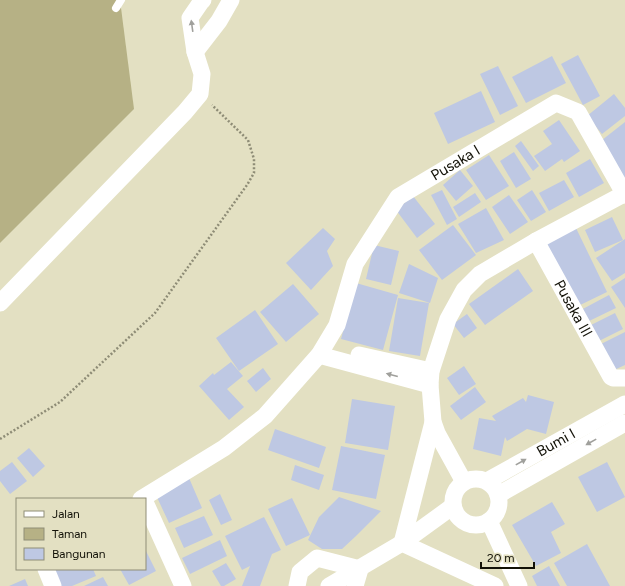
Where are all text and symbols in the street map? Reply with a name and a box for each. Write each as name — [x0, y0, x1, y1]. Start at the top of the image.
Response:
one-way arrow — [189, 20, 195, 32]
street label: Pusaka I — [428, 141, 483, 184]
street label: Pusaka III — [550, 277, 596, 340]
one-way arrow — [386, 372, 398, 378]
street label: Bumi I — [533, 425, 579, 460]
one-way arrow — [585, 439, 597, 446]
one-way arrow — [515, 459, 527, 466]
legend — [16, 498, 146, 570]
text: Jalan — [52, 507, 80, 521]
text: Taman — [52, 527, 87, 541]
scale bar — [481, 544, 534, 570]
text: Bangunan — [52, 547, 106, 561]
text: 20 m — [487, 551, 515, 565]

